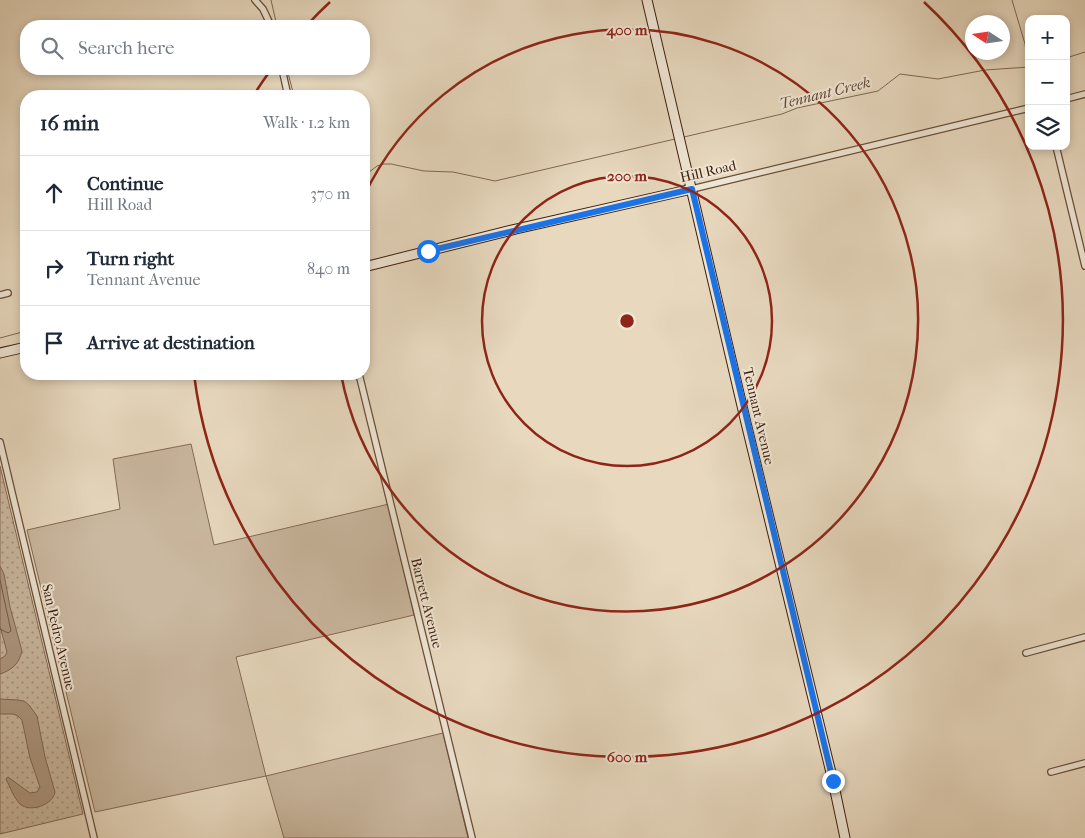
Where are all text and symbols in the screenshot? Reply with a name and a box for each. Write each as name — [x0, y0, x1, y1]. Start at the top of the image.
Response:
north arrow — [965, 15, 1010, 60]
map controls — [1025, 15, 1070, 150]
button: + — [1025, 15, 1070, 60]
search box — [20, 20, 370, 75]
text: 400 m — [605, 21, 648, 39]
icon: search — [38, 34, 66, 62]
text: Search here — [78, 37, 174, 59]
button: − — [1025, 60, 1070, 105]
water label: Tennant Creek — [778, 73, 872, 113]
button: layers — [1025, 105, 1070, 150]
text: 16 min — [40, 111, 99, 135]
text: Walk · 1.2 km — [263, 113, 350, 132]
street label: Hill Road — [678, 157, 738, 186]
text: 200 m — [607, 167, 647, 185]
text: Continue — [87, 173, 163, 195]
icon: ahead — [40, 179, 68, 207]
text: 370 m — [310, 184, 350, 203]
text: Hill Road — [87, 195, 152, 214]
route start — [417, 240, 440, 263]
text: Turn right — [87, 248, 174, 270]
icon: right — [40, 254, 68, 282]
text: 840 m — [307, 259, 350, 278]
text: Tennant Avenue — [87, 270, 200, 289]
centre of rings — [618, 312, 636, 330]
icon: arrive — [40, 329, 68, 357]
text: Arrive at destination — [87, 332, 255, 354]
street label: Tennant Avenue — [739, 366, 778, 466]
street label: Barrett Avenue — [407, 556, 446, 650]
street label: San Pedro Avenue — [38, 582, 79, 692]
text: 600 m — [607, 748, 648, 766]
route end — [822, 770, 845, 793]

